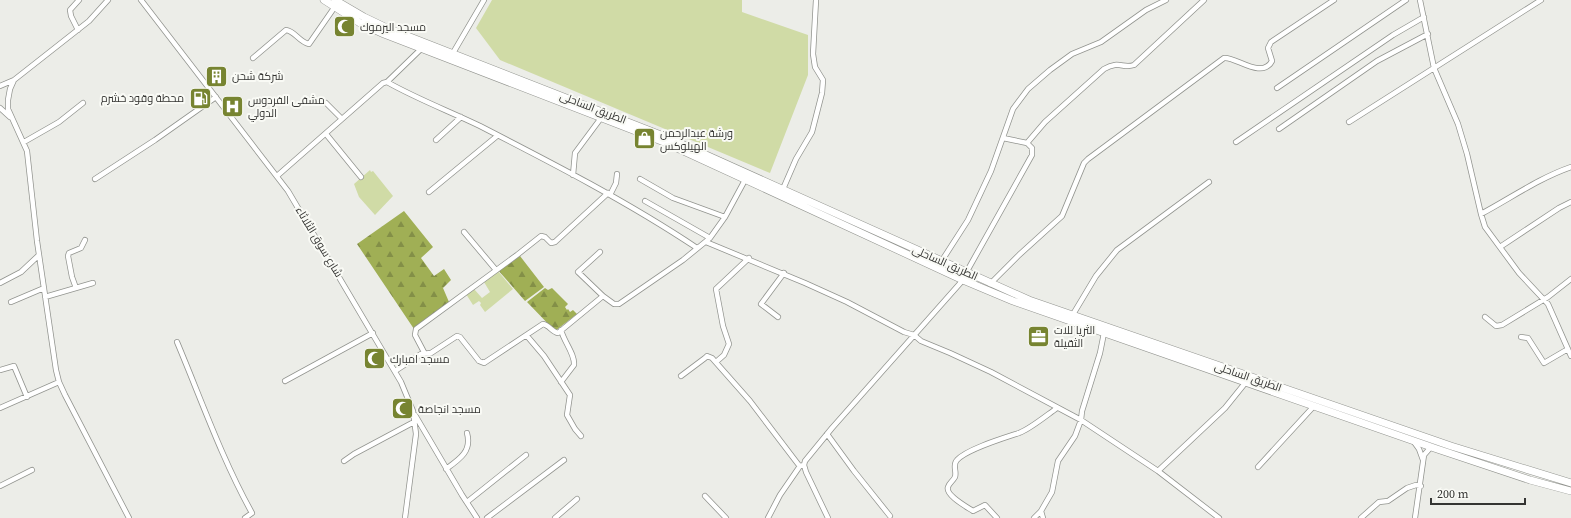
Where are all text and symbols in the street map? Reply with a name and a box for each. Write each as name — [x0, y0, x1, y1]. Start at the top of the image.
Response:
mosque icon: مسجد اليرموك — [331, 14, 357, 40]
place label: مسجد اليرموك — [360, 20, 426, 35]
building icon: شركة شحن — [204, 63, 230, 89]
place label: شركة شحن — [232, 69, 283, 84]
fuel station icon: محطة وقود خشرم — [187, 85, 213, 111]
street label: الطريق الساحلى — [558, 88, 628, 128]
place label: محطة وقود خشرم — [101, 91, 184, 106]
hospital icon: مشفى الفردوس الدولي — [219, 93, 245, 119]
place label: مشفى الفردوس الدولي — [248, 93, 325, 122]
shop icon: ورشة عبدالرحمن الهيلوكس — [631, 126, 657, 152]
place label: ورشة عبدالرحمن الهيلوكس — [660, 126, 733, 154]
street label: شارع سوق الثلاثاء — [292, 204, 346, 280]
street label: الطريق الساحلى — [910, 242, 980, 284]
office icon: الثريا للات الثقيلة — [1025, 323, 1051, 349]
place label: الثريا للات الثقيلة — [1054, 323, 1095, 351]
mosque icon: مسجد امبارك — [362, 346, 388, 372]
place label: مسجد امبارك — [390, 352, 450, 367]
street label: الطريق الساحلى — [1212, 358, 1284, 396]
mosque icon: مسجد انجاصة — [389, 396, 415, 422]
place label: مسجد انجاصة — [418, 402, 481, 417]
scale bar — [1431, 480, 1525, 506]
text: 200 m — [1437, 486, 1469, 502]

